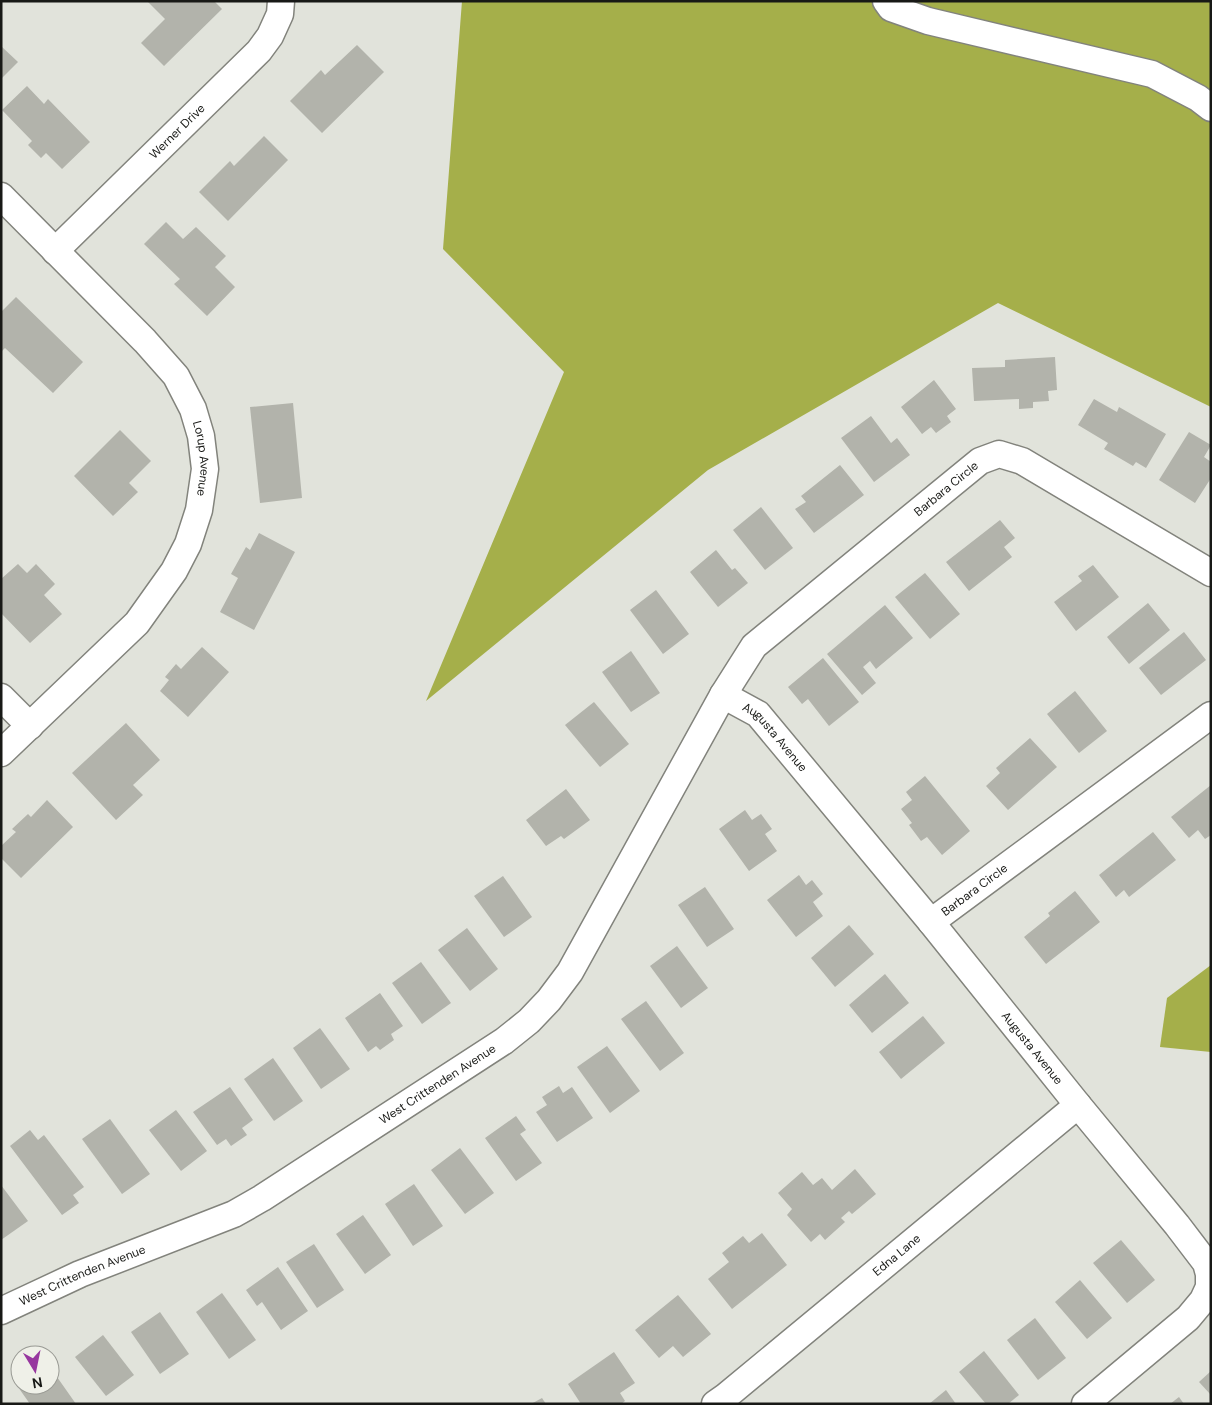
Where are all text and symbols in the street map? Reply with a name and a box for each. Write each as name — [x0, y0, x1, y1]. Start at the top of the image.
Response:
street label: Werner Drive — [146, 100, 209, 162]
street label: Lorup Avenue — [189, 419, 213, 497]
street label: Barbara Circle — [911, 458, 982, 520]
street label: Augusta Avenue — [740, 699, 811, 775]
street label: Barbara Circle — [938, 860, 1011, 920]
street label: Augusta Avenue — [998, 1008, 1067, 1088]
street label: West Crittenden Avenue — [376, 1040, 499, 1128]
street label: Edna Lane — [869, 1230, 924, 1279]
street label: West Crittenden Avenue — [17, 1241, 148, 1309]
north arrow — [10, 1345, 60, 1395]
text: N — [31, 1373, 44, 1393]

